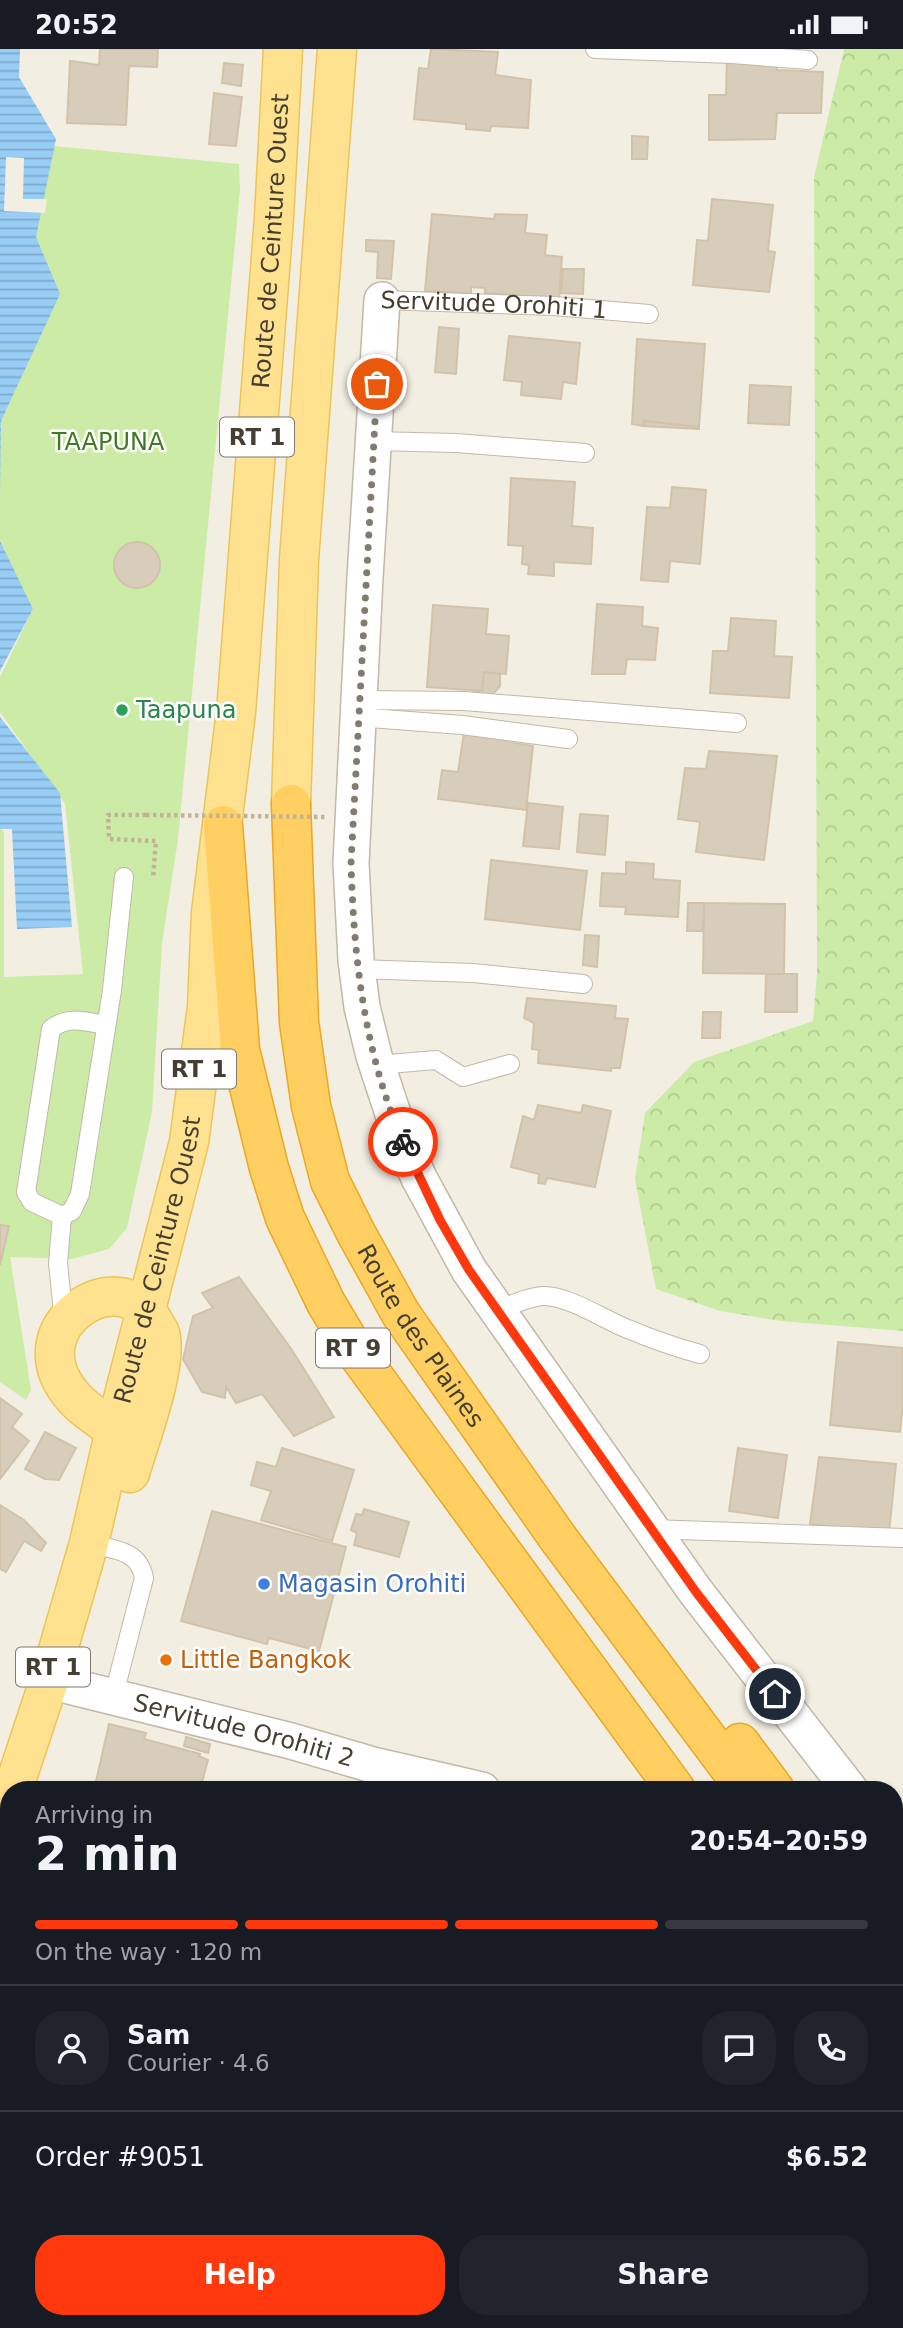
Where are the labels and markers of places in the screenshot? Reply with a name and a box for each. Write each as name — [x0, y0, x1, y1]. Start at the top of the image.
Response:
pin — [347, 354, 407, 414]
place label: Taapuna — [135, 696, 236, 724]
marker: Taapuna — [114, 702, 130, 718]
place label: Magasin Orohiti — [278, 1570, 466, 1598]
marker: Magasin Orohiti — [256, 1576, 272, 1592]
place label: Little Bangkok — [180, 1646, 351, 1674]
marker: Little Bangkok — [158, 1652, 174, 1668]
pin — [745, 1664, 805, 1724]

